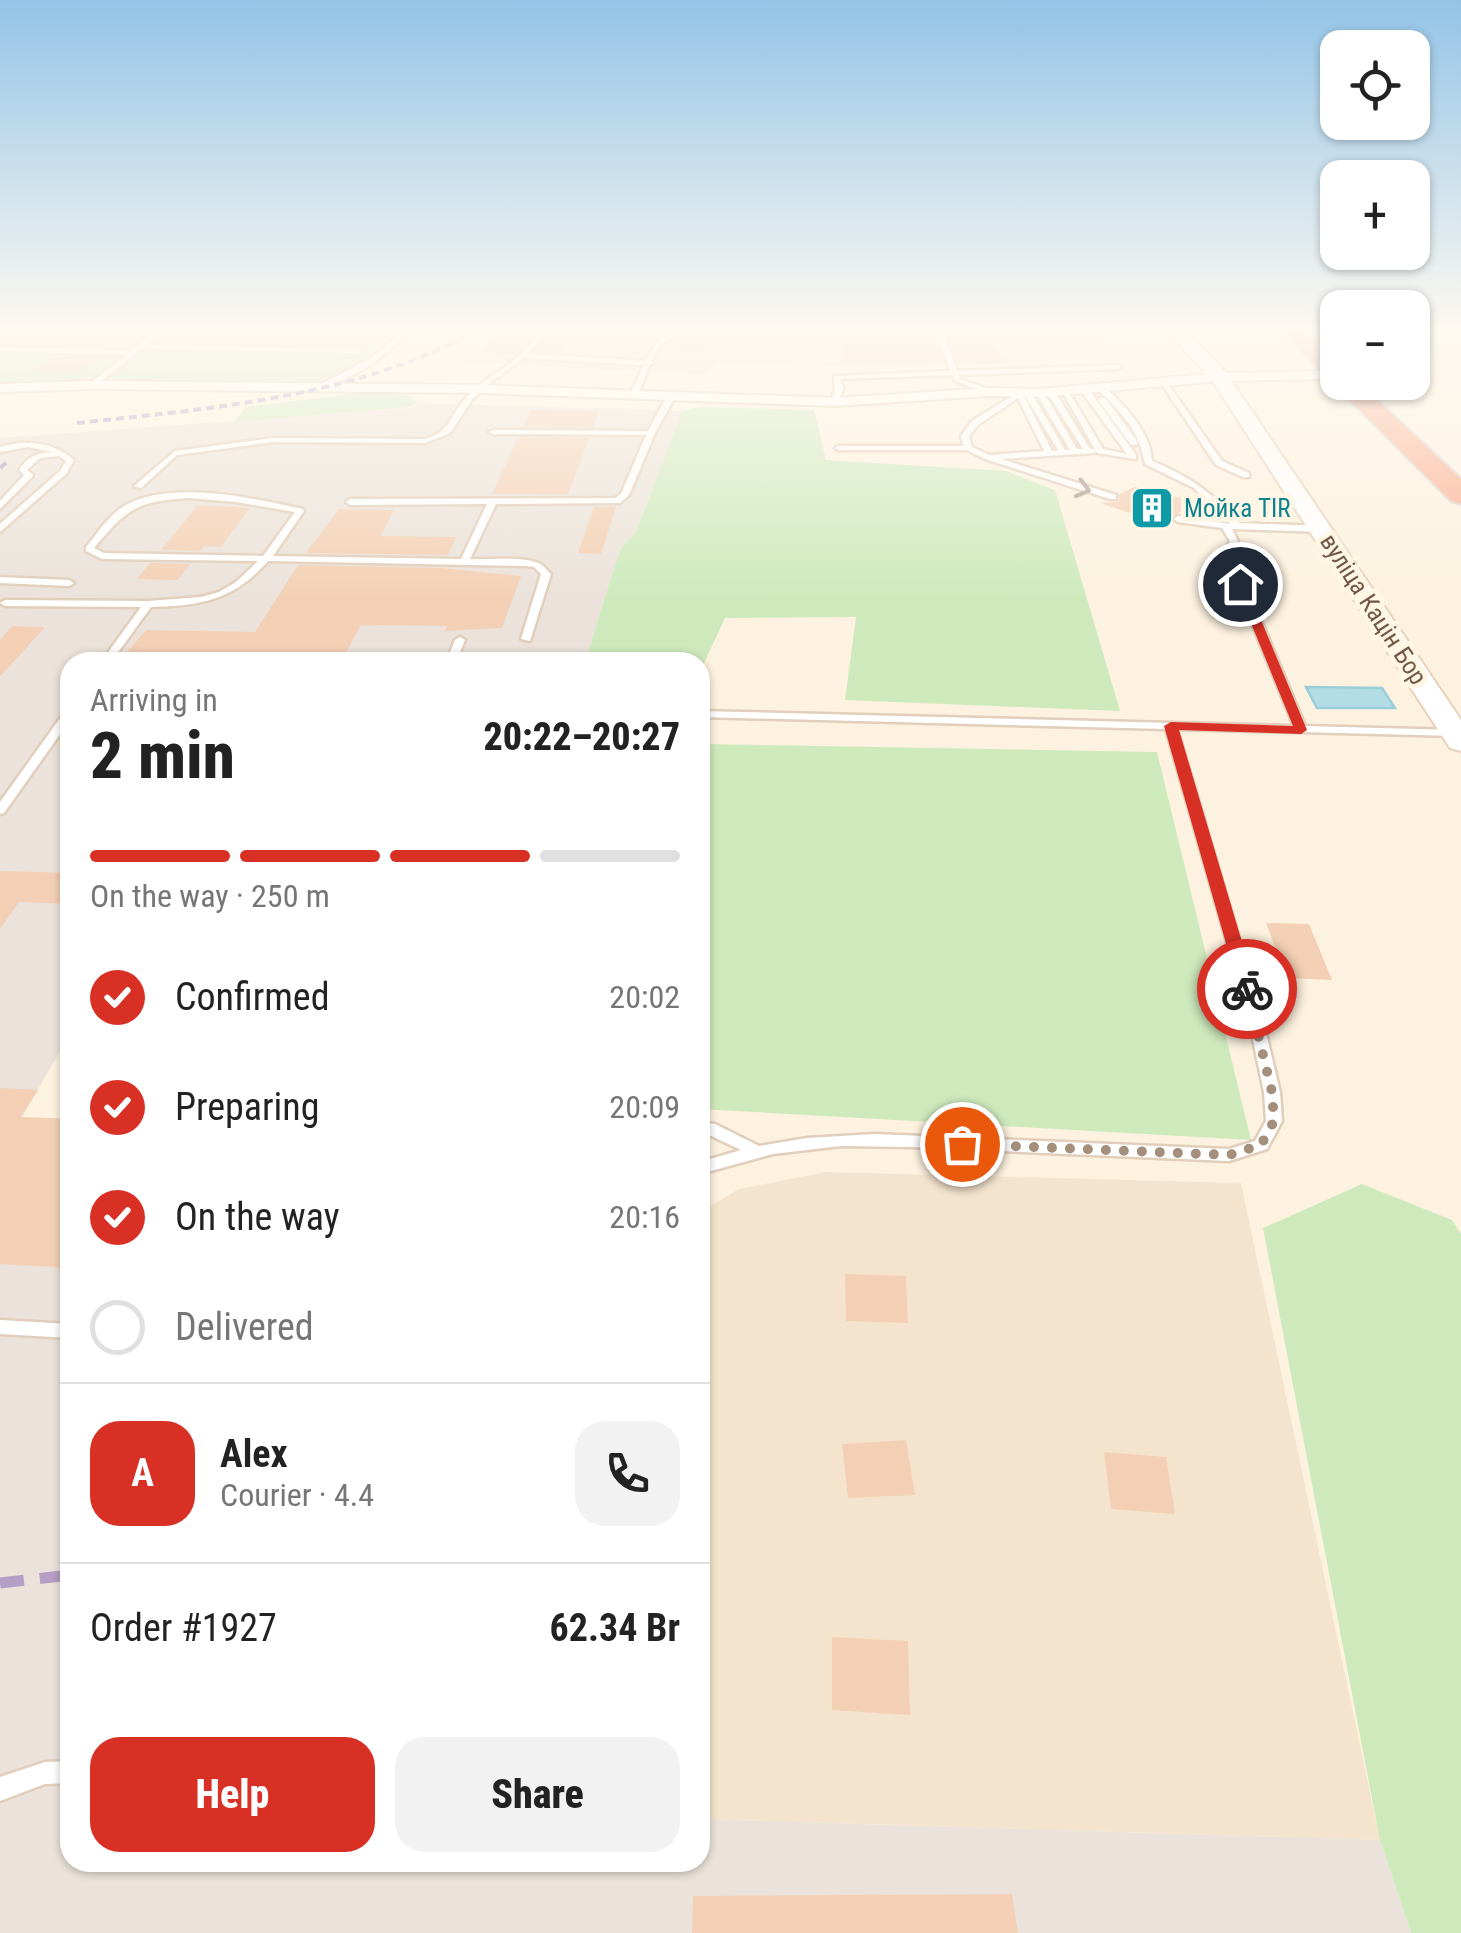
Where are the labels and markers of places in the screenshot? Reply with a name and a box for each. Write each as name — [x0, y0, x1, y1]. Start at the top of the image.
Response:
building icon: Мойка TIR — [1129, 485, 1175, 531]
place label: Мойка TIR — [1184, 494, 1290, 523]
pin — [1198, 542, 1283, 627]
pin — [920, 1102, 1005, 1187]

